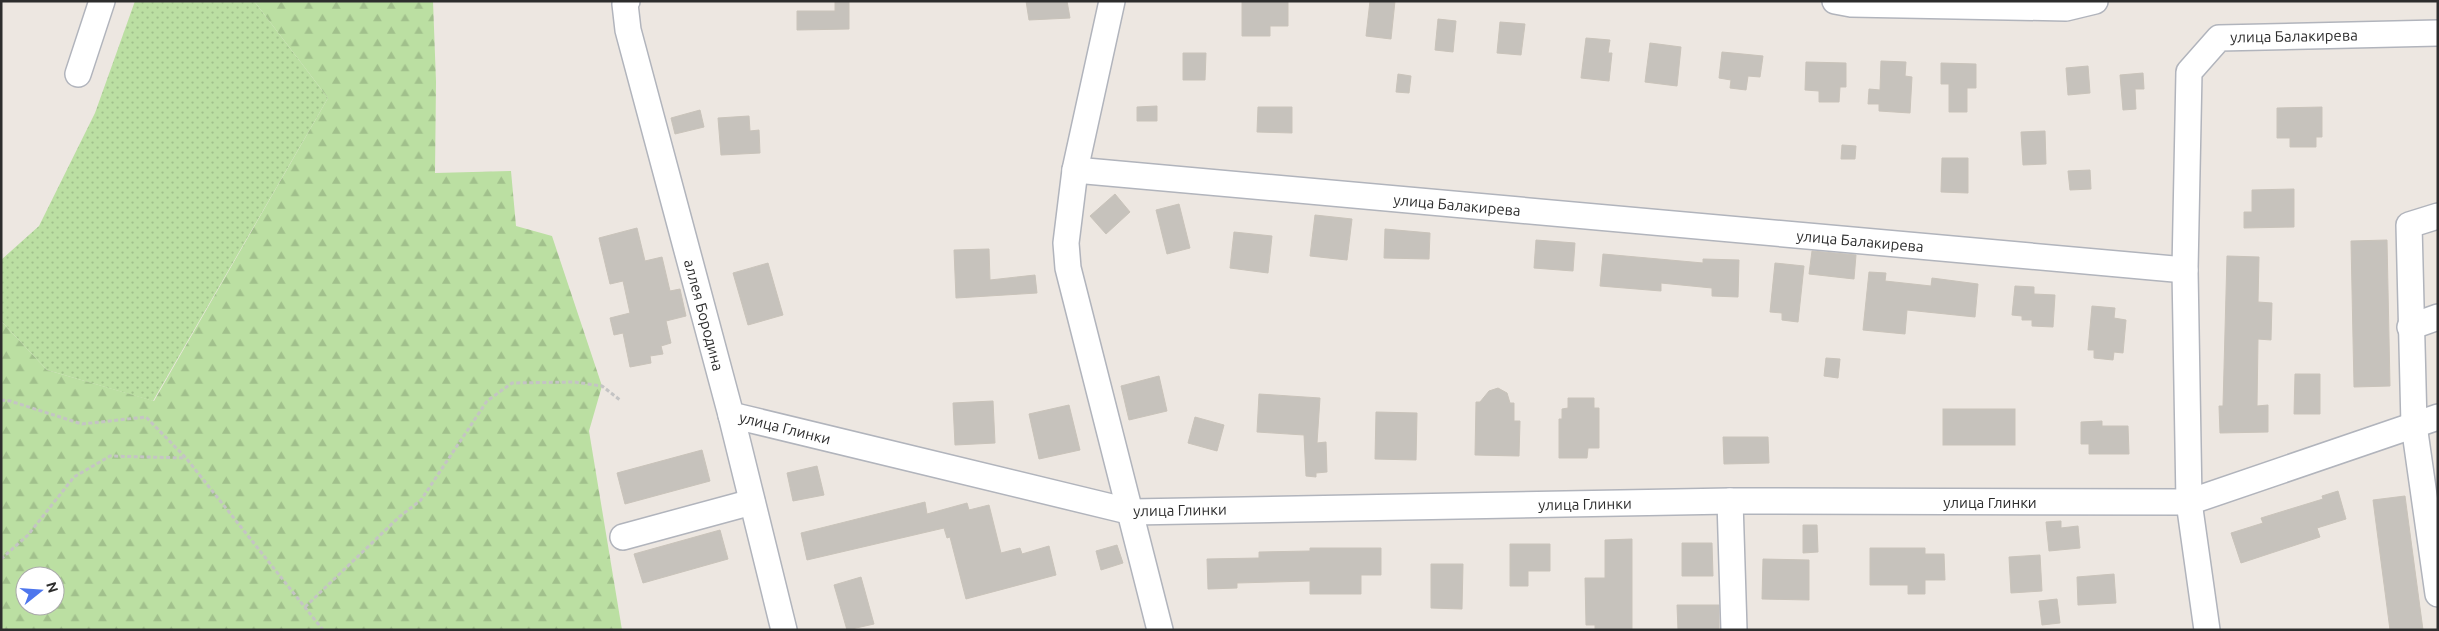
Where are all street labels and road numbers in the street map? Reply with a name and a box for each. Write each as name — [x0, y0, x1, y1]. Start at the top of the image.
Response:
street label: улица Балакирева — [2230, 26, 2358, 46]
street label: улица Балакирева — [1393, 191, 1521, 219]
street label: улица Балакирева — [1796, 227, 1924, 255]
street label: аллея Бородина — [681, 257, 727, 373]
street label: улица Глинки — [738, 408, 832, 448]
street label: улица Глинки — [1943, 494, 2037, 511]
street label: улица Глинки — [1538, 495, 1632, 513]
street label: улица Глинки — [1133, 501, 1227, 519]

